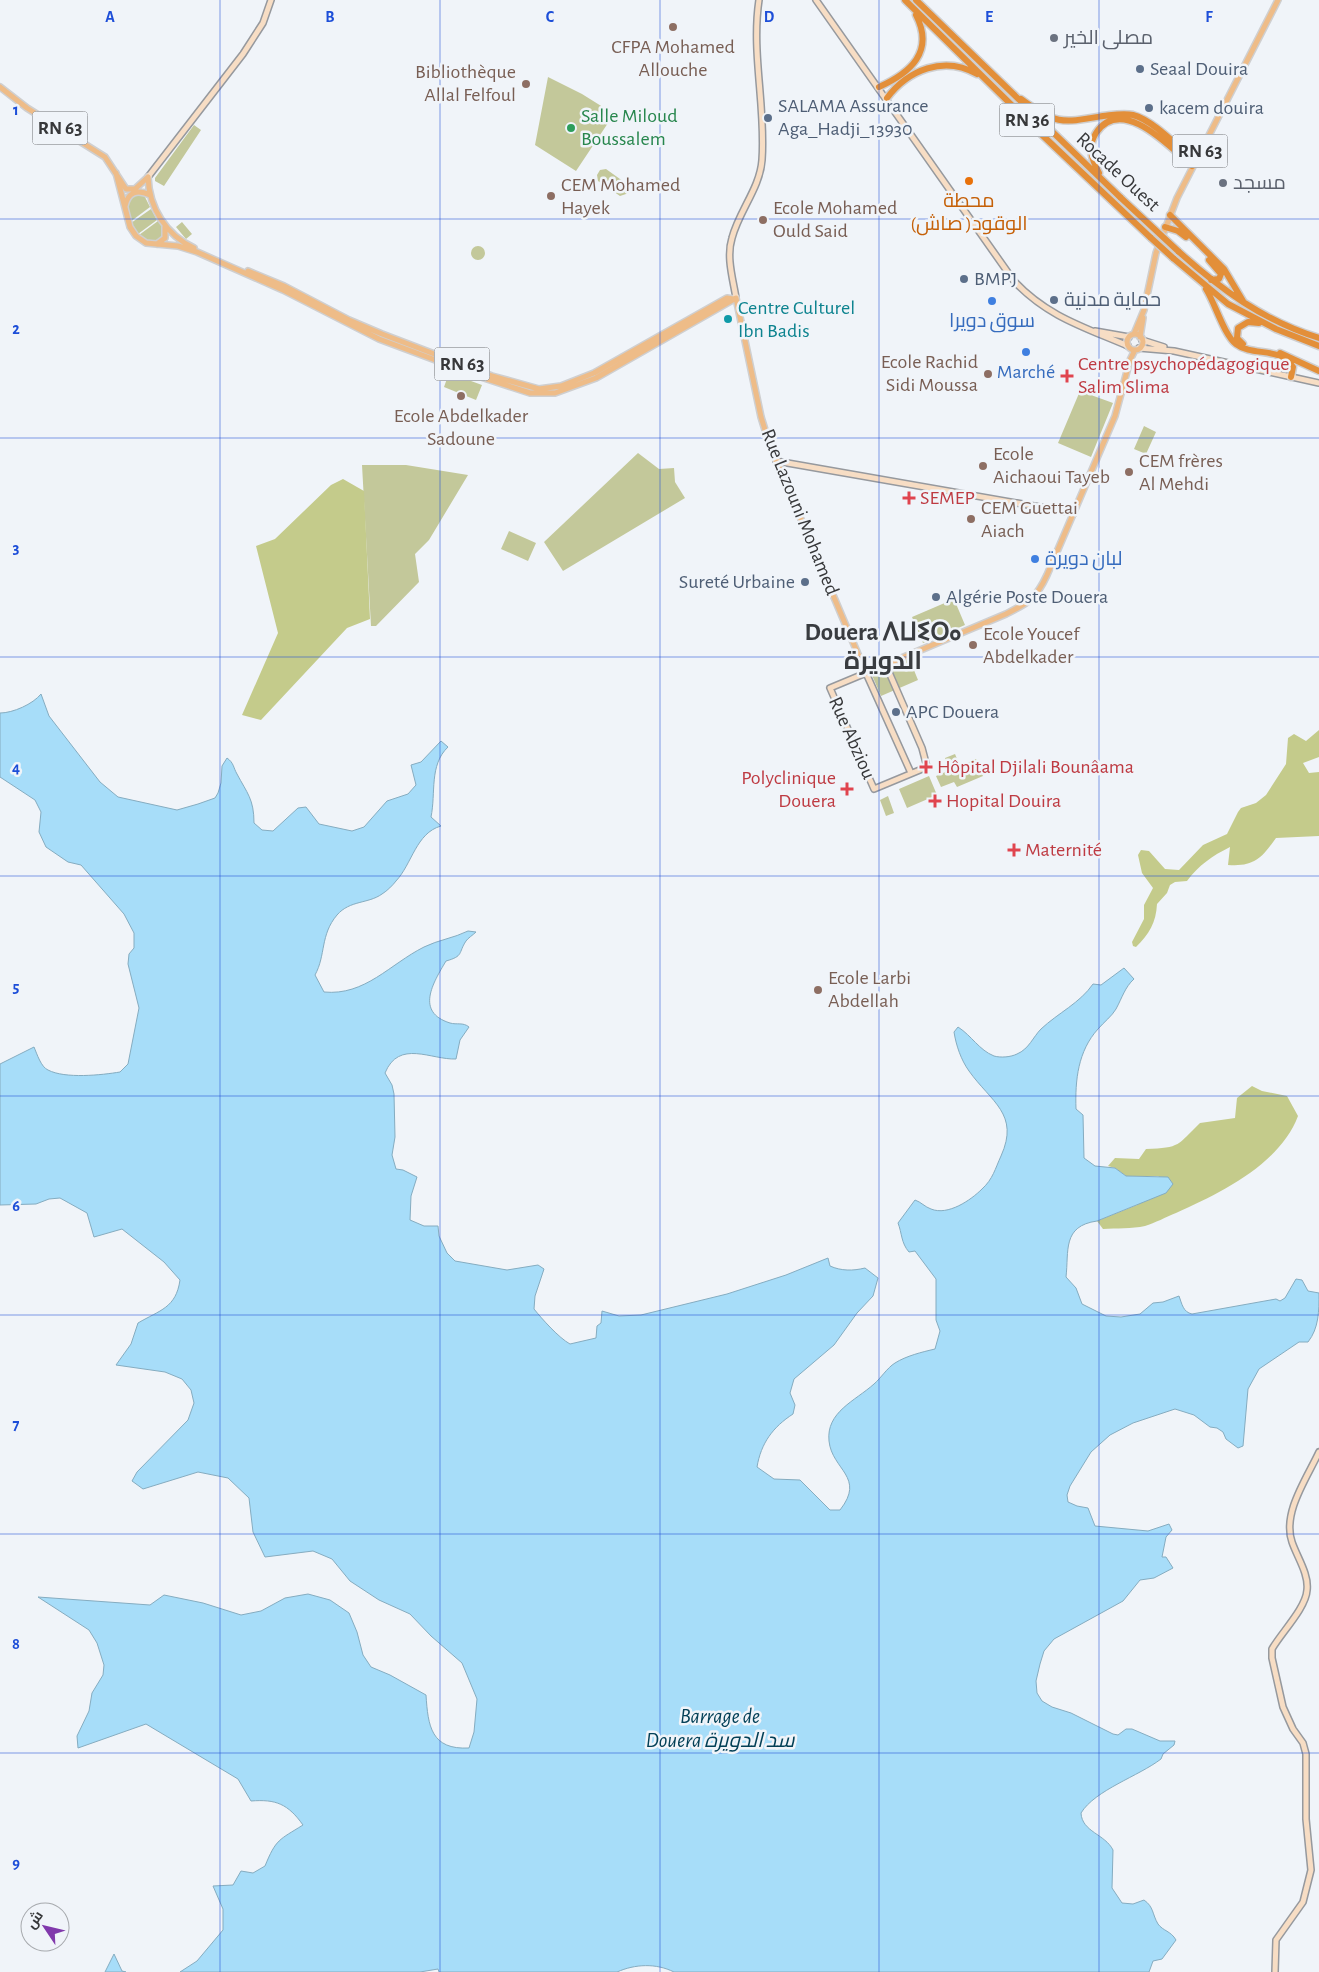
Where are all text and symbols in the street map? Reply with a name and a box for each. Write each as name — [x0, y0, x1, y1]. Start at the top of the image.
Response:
text: A — [105, 9, 115, 25]
text: B — [325, 9, 335, 25]
text: C — [546, 9, 555, 25]
text: D — [764, 9, 775, 25]
text: E — [985, 9, 993, 25]
text: F — [1205, 9, 1213, 25]
marker: CFPA Mohamed Allouche — [667, 21, 679, 33]
place label: مصلى الخير — [1063, 28, 1153, 50]
marker: مصلى الخير — [1048, 32, 1060, 44]
place label: CFPA Mohamed Allouche — [611, 37, 735, 80]
place label: Seaal Douira — [1150, 59, 1248, 79]
place label: Bibliothèque Allal Felfoul — [415, 62, 516, 105]
marker: Seaal Douira — [1134, 63, 1146, 75]
marker: Bibliothèque Allal Felfoul — [520, 78, 532, 90]
place label: SALAMA Assurance Aga_Hadji_13930 — [778, 96, 928, 139]
place label: kacem douira — [1159, 98, 1264, 118]
text: 1 — [13, 102, 19, 118]
marker: kacem douira — [1143, 102, 1155, 114]
road number: RN 36 — [1000, 104, 1054, 136]
place label: Salle Miloud Boussalem — [581, 106, 678, 149]
road number: RN 63 — [32, 112, 88, 144]
marker: SALAMA Assurance Aga_Hadji_13930 — [762, 112, 774, 124]
marker: Salle Miloud Boussalem — [565, 122, 577, 134]
street label: Rocade Ouest — [1073, 129, 1164, 216]
road number: RN 63 — [1172, 134, 1228, 168]
place label: مسجد — [1233, 173, 1286, 193]
place label: CEM Mohamed Hayek — [561, 175, 680, 218]
marker: محطة الوقود( صاش) — [963, 175, 975, 187]
marker: مسجد — [1217, 177, 1229, 189]
marker: CEM Mohamed Hayek — [545, 190, 557, 202]
place label: محطة الوقود( صاش) — [910, 191, 1028, 236]
place label: Ecole Mohamed Ould Said — [773, 198, 897, 241]
marker: Ecole Mohamed Ould Said — [757, 214, 769, 226]
place label: BMPJ — [974, 269, 1017, 289]
marker: BMPJ — [958, 273, 970, 285]
place label: حماية مدنية — [1064, 290, 1161, 310]
marker: حماية مدنية — [1048, 294, 1060, 306]
marker: سوق دويرا — [986, 295, 998, 307]
place label: Centre Culturel Ibn Badis — [738, 298, 855, 341]
place label: سوق دويرا — [949, 311, 1035, 333]
marker: Centre Culturel Ibn Badis — [722, 313, 734, 325]
text: 2 — [12, 321, 20, 337]
marker: Marché — [1020, 346, 1032, 358]
road number: RN 63 — [434, 348, 490, 380]
place label: Ecole Rachid Sidi Moussa — [881, 352, 978, 395]
place label: Centre psychopédagogique Salim Slima — [1078, 354, 1289, 397]
place label: Marché — [997, 362, 1055, 382]
marker: Ecole Rachid Sidi Moussa — [982, 368, 994, 380]
marker: Centre psychopédagogique Salim Slima — [1060, 369, 1074, 383]
marker: Ecole Abdelkader Sadoune — [455, 390, 467, 402]
place label: Ecole Abdelkader Sadoune — [394, 406, 529, 449]
street label: Rue Lazouni Mohamed — [757, 426, 843, 598]
place label: Ecole Aichaoui Tayeb — [993, 444, 1110, 487]
place label: CEM frères Al Mehdi — [1139, 451, 1223, 494]
marker: Ecole Aichaoui Tayeb — [977, 460, 989, 472]
marker: CEM frères Al Mehdi — [1123, 466, 1135, 478]
place label: SEMEP — [920, 488, 975, 508]
marker: SEMEP — [902, 491, 916, 505]
place label: CEM Guettai Aiach — [981, 498, 1078, 541]
marker: CEM Guettai Aiach — [965, 513, 977, 525]
text: 3 — [13, 540, 20, 556]
place label: لبان دويرة — [1045, 549, 1122, 571]
marker: لبان دويرة — [1029, 553, 1041, 565]
place label: Sureté Urbaine — [679, 572, 795, 592]
marker: Sureté Urbaine — [799, 576, 811, 588]
place label: Algérie Poste Douera — [946, 587, 1108, 607]
marker: Algérie Poste Douera — [930, 591, 942, 603]
district label: Douera ⴷⵡⵉⵔⴰ الدويرة — [805, 620, 961, 675]
place label: Ecole Youcef Abdelkader — [983, 624, 1080, 667]
marker: Ecole Youcef Abdelkader — [967, 639, 979, 651]
street label: Rue Abziou — [825, 694, 879, 782]
place label: APC Douera — [906, 702, 999, 722]
marker: APC Douera — [890, 706, 902, 718]
place label: Hôpital Djilali Bounâama — [937, 757, 1134, 777]
text: 4 — [12, 760, 20, 776]
marker: Hôpital Djilali Bounâama — [919, 760, 933, 774]
place label: Polyclinique Douera — [741, 768, 836, 811]
marker: Polyclinique Douera — [840, 782, 854, 796]
place label: Hopital Douira — [946, 791, 1061, 811]
marker: Hopital Douira — [928, 794, 942, 808]
place label: Maternité — [1025, 840, 1102, 860]
marker: Maternité — [1007, 843, 1021, 857]
place label: Ecole Larbi Abdellah — [828, 968, 911, 1011]
text: 5 — [13, 979, 20, 995]
marker: Ecole Larbi Abdellah — [812, 984, 824, 996]
text: 6 — [12, 1198, 20, 1214]
text: 7 — [13, 1417, 20, 1433]
text: 8 — [12, 1636, 20, 1652]
water label: Barrage de Douera سد الدويرة — [646, 1706, 795, 1752]
text: 9 — [12, 1855, 20, 1871]
north arrow — [20, 1902, 70, 1952]
text: ش — [23, 1908, 47, 1932]

